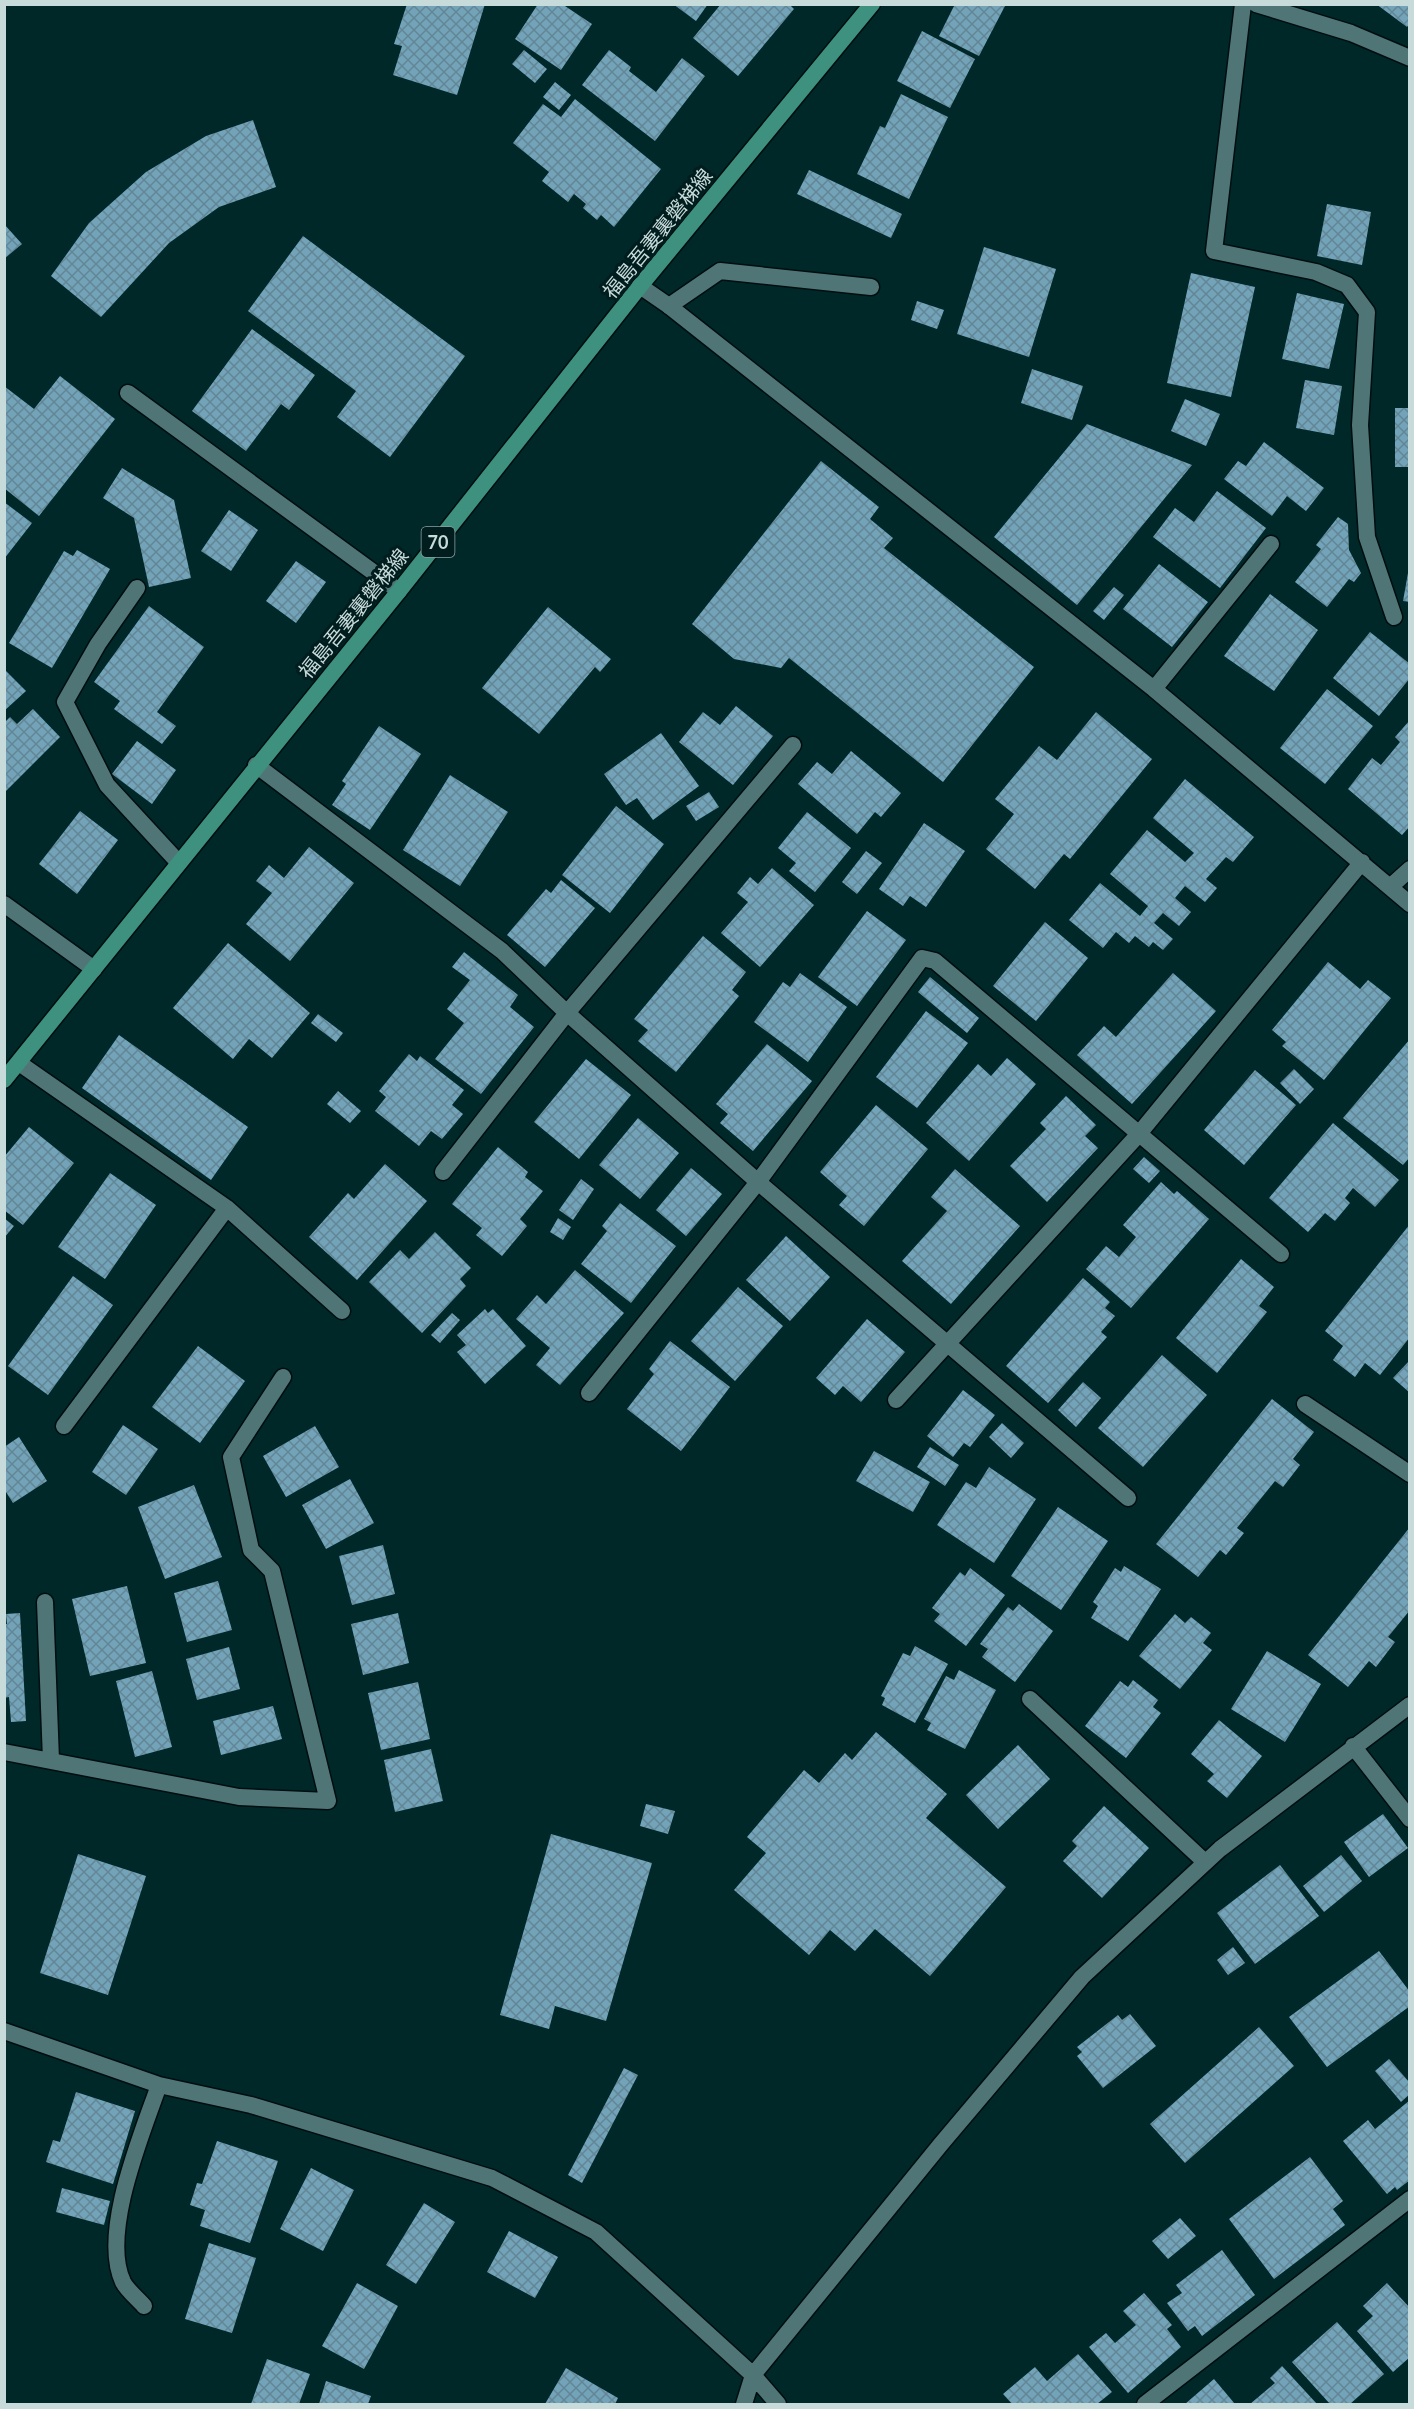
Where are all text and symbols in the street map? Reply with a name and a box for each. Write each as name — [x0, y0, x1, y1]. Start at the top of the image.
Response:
street label: 福島吾妻裏磐梯線 — [597, 163, 717, 303]
road number: 70 — [422, 527, 454, 557]
street label: 福島吾妻裏磐梯線 — [293, 543, 413, 683]

